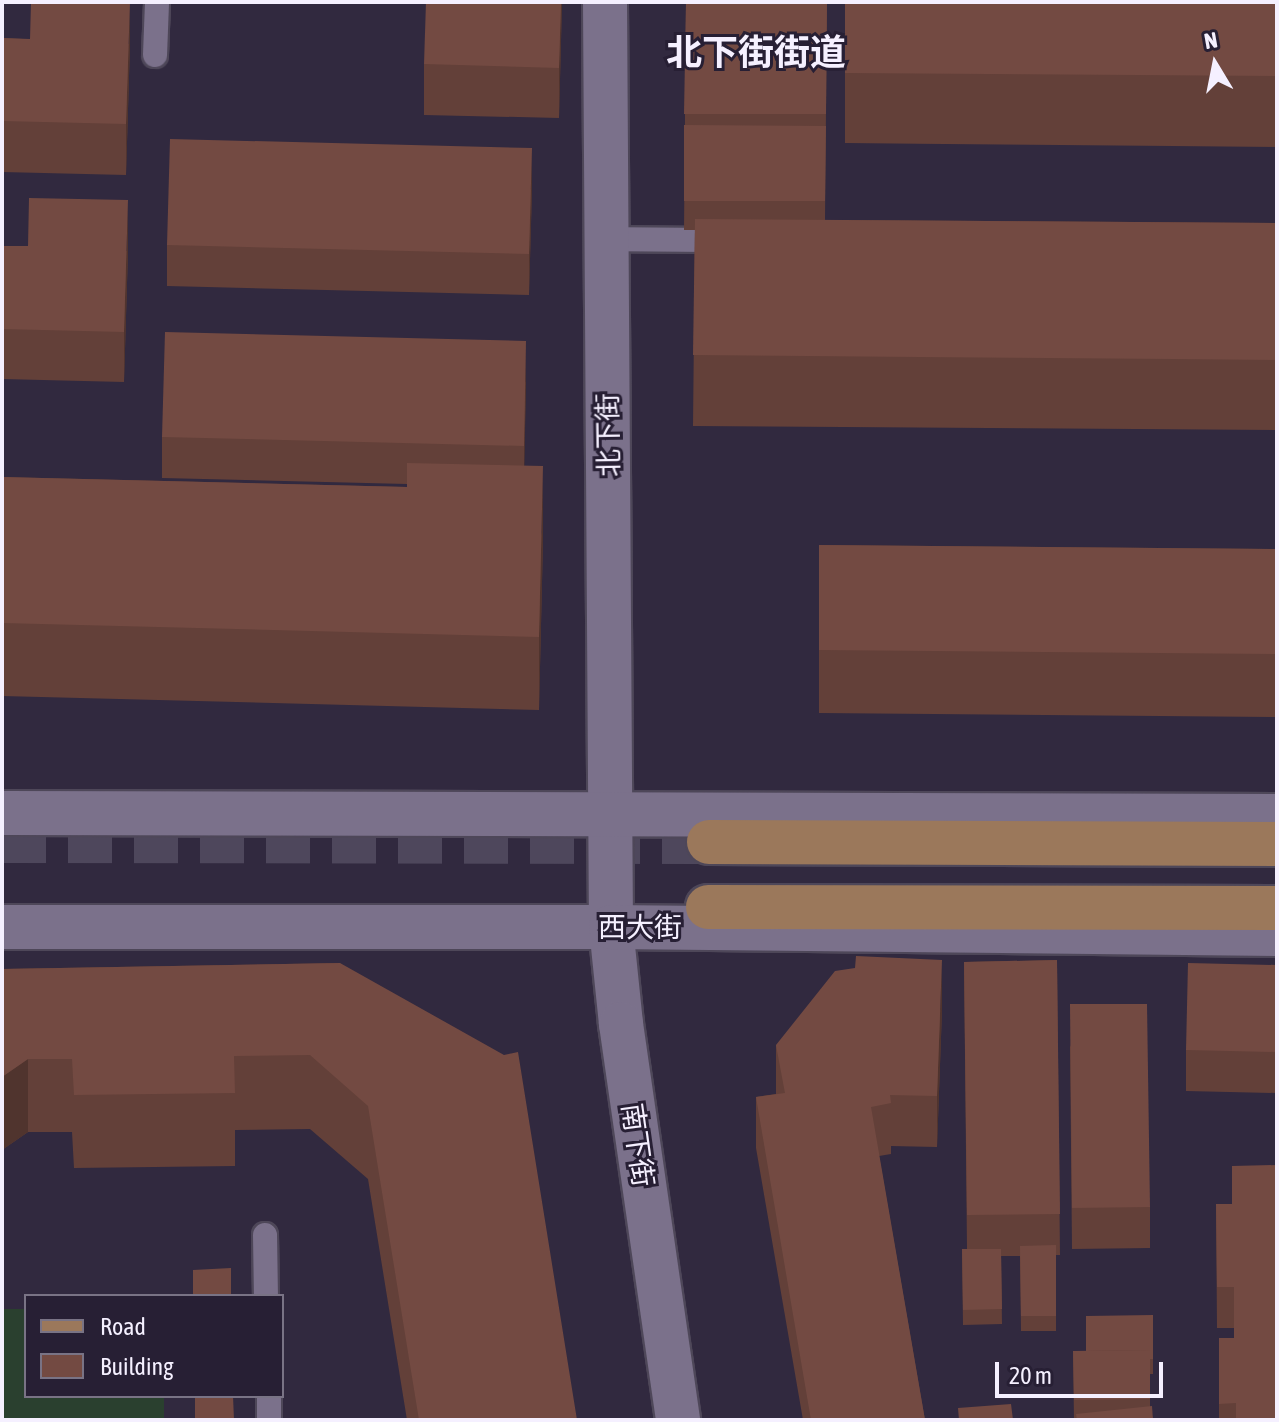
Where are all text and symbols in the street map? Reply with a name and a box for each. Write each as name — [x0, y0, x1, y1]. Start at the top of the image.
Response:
north arrow — [1175, 24, 1255, 104]
text: N — [1202, 26, 1219, 54]
district label: 北下街街道 — [666, 31, 846, 75]
street label: 北下街 — [590, 393, 626, 477]
street label: 西大街 — [598, 910, 682, 944]
street label: 南下街 — [616, 1101, 660, 1189]
legend — [24, 1294, 284, 1398]
text: Road — [100, 1313, 146, 1340]
scale bar — [999, 1346, 1167, 1396]
text: Building — [100, 1353, 173, 1380]
text: 20 m — [1009, 1362, 1052, 1389]

